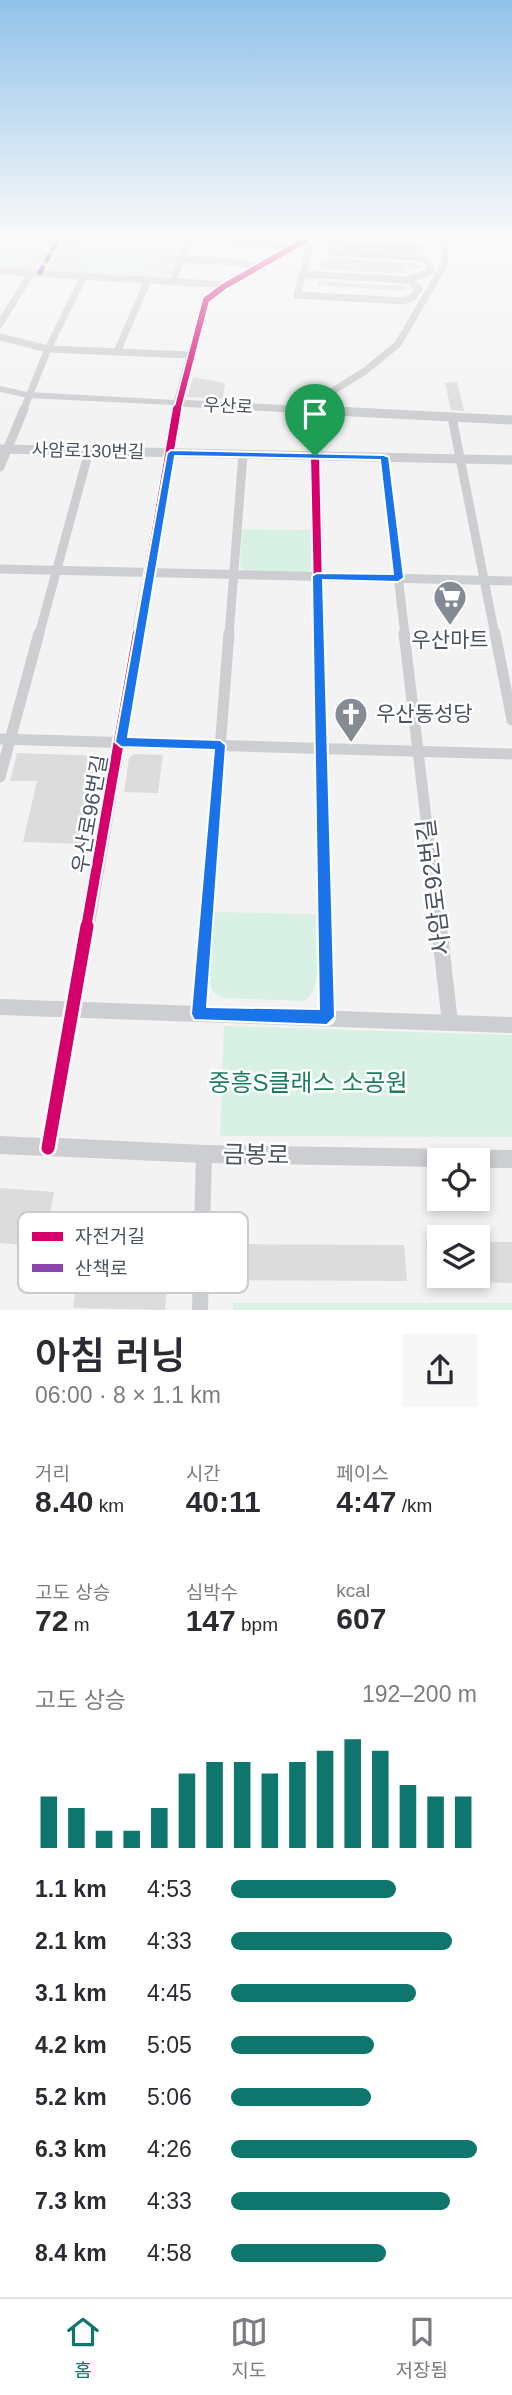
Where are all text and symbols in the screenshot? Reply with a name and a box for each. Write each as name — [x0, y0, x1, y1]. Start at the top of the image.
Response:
pin — [285, 384, 345, 456]
street label: 우산로 — [203, 395, 253, 417]
icon: arrive — [296, 395, 334, 433]
street label: 사암로130번길 — [31, 440, 145, 462]
supermarket icon: 우산마트 — [431, 578, 469, 627]
place label: 우산마트 — [411, 628, 489, 651]
church icon: 우산동성당 — [332, 695, 370, 744]
place label: 우산동성당 — [376, 702, 473, 725]
street label: 우산로96번길 — [68, 753, 111, 875]
street label: 사암로92번길 — [412, 817, 455, 957]
park label: 중흥S클래스 소공원 — [208, 1069, 408, 1096]
street label: 금봉로 — [223, 1140, 289, 1169]
map controls — [427, 1148, 490, 1288]
button: locate — [427, 1148, 490, 1211]
legend — [18, 1212, 248, 1293]
button: layers — [427, 1225, 490, 1288]
text: 자전거길 — [75, 1226, 145, 1247]
text: 산책로 — [75, 1258, 127, 1279]
button: share — [403, 1333, 477, 1407]
text: 아침 러닝 — [35, 1335, 185, 1377]
text: 06:00 · 8 × 1.1 km — [35, 1382, 221, 1408]
text: 거리 — [35, 1463, 70, 1484]
text: 시간 — [186, 1463, 221, 1484]
text: 페이스 — [336, 1463, 389, 1484]
text: 8.40 — [35, 1485, 93, 1518]
text: 40:11 — [186, 1485, 261, 1518]
text: 4:47 — [336, 1485, 396, 1518]
text: km — [93, 1495, 124, 1516]
text: /km — [396, 1495, 432, 1516]
text: kcal — [336, 1580, 370, 1601]
text: 고도 상승 — [35, 1582, 110, 1603]
text: 심박수 — [186, 1582, 238, 1603]
text: 607 — [336, 1602, 386, 1635]
text: 72 — [35, 1604, 68, 1637]
text: 147 — [186, 1604, 236, 1637]
text: m — [68, 1614, 89, 1635]
text: bpm — [236, 1614, 278, 1635]
text: 192–200 m — [362, 1681, 477, 1707]
text: 고도 상승 — [35, 1687, 126, 1713]
text: 1.1 km — [35, 1876, 107, 1902]
text: 4:53 — [147, 1876, 192, 1902]
text: 2.1 km — [35, 1928, 107, 1954]
text: 4:33 — [147, 1928, 192, 1954]
text: 3.1 km — [35, 1980, 107, 2006]
text: 4:45 — [147, 1980, 192, 2006]
text: 4.2 km — [35, 2032, 107, 2058]
text: 5:05 — [147, 2032, 192, 2058]
text: 5.2 km — [35, 2084, 107, 2110]
text: 5:06 — [147, 2084, 192, 2110]
text: 6.3 km — [35, 2136, 107, 2162]
text: 4:26 — [147, 2136, 192, 2162]
text: 7.3 km — [35, 2188, 107, 2214]
text: 4:33 — [147, 2188, 192, 2214]
text: 8.4 km — [35, 2240, 107, 2266]
text: 4:58 — [147, 2240, 192, 2266]
tab: 홈 — [64, 2313, 102, 2382]
tab: 지도 — [230, 2313, 268, 2382]
tab: 저장됨 — [396, 2313, 448, 2382]

